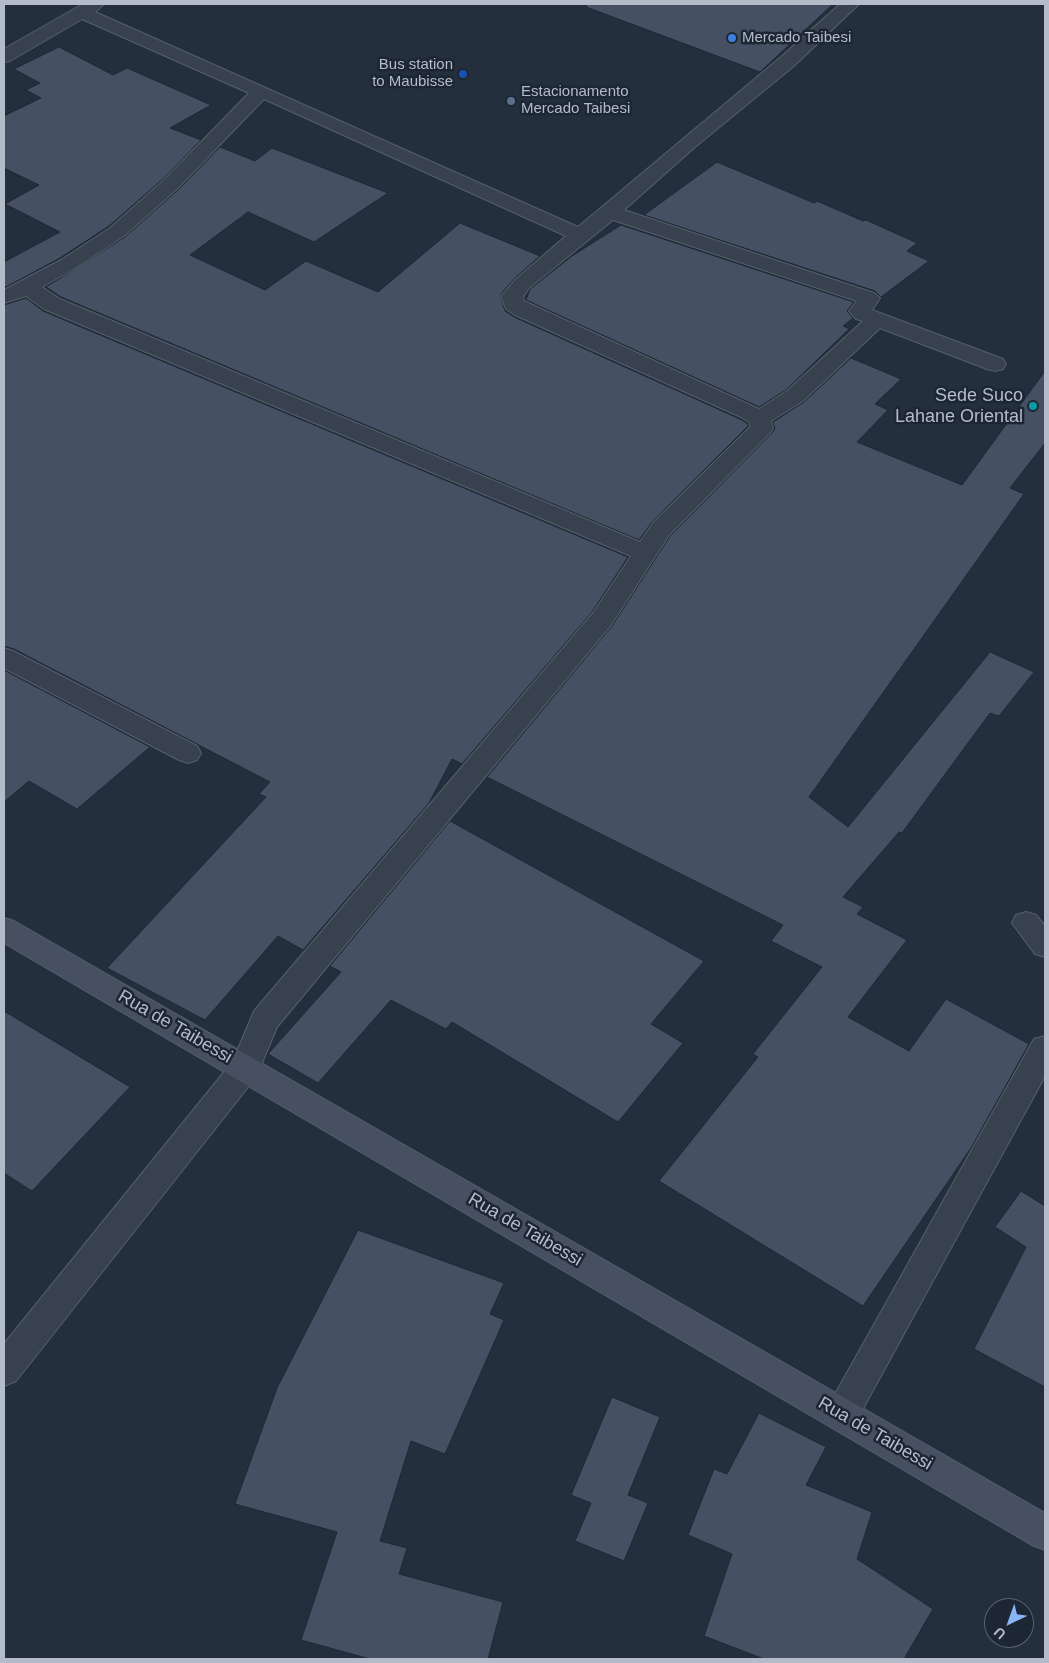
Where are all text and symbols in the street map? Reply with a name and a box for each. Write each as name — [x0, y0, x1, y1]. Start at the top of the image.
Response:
place label: Mercado Taibesi — [742, 29, 851, 47]
marker: Mercado Taibesi — [726, 32, 738, 44]
place label: Bus station to Maubisse — [372, 56, 453, 91]
marker: Bus station to Maubisse — [457, 68, 469, 80]
place label: Estacionamento Mercado Taibesi — [521, 83, 630, 118]
marker: Estacionamento Mercado Taibesi — [505, 95, 517, 107]
place label: Sede Suco Lahane Oriental — [895, 385, 1023, 428]
marker: Sede Suco Lahane Oriental — [1027, 400, 1039, 412]
street label: Rua de Taibessi — [114, 986, 236, 1068]
street label: Rua de Taibessi — [464, 1189, 586, 1271]
street label: Rua de Taibessi — [814, 1393, 936, 1475]
north arrow — [984, 1598, 1034, 1648]
text: U — [991, 1624, 1009, 1643]

